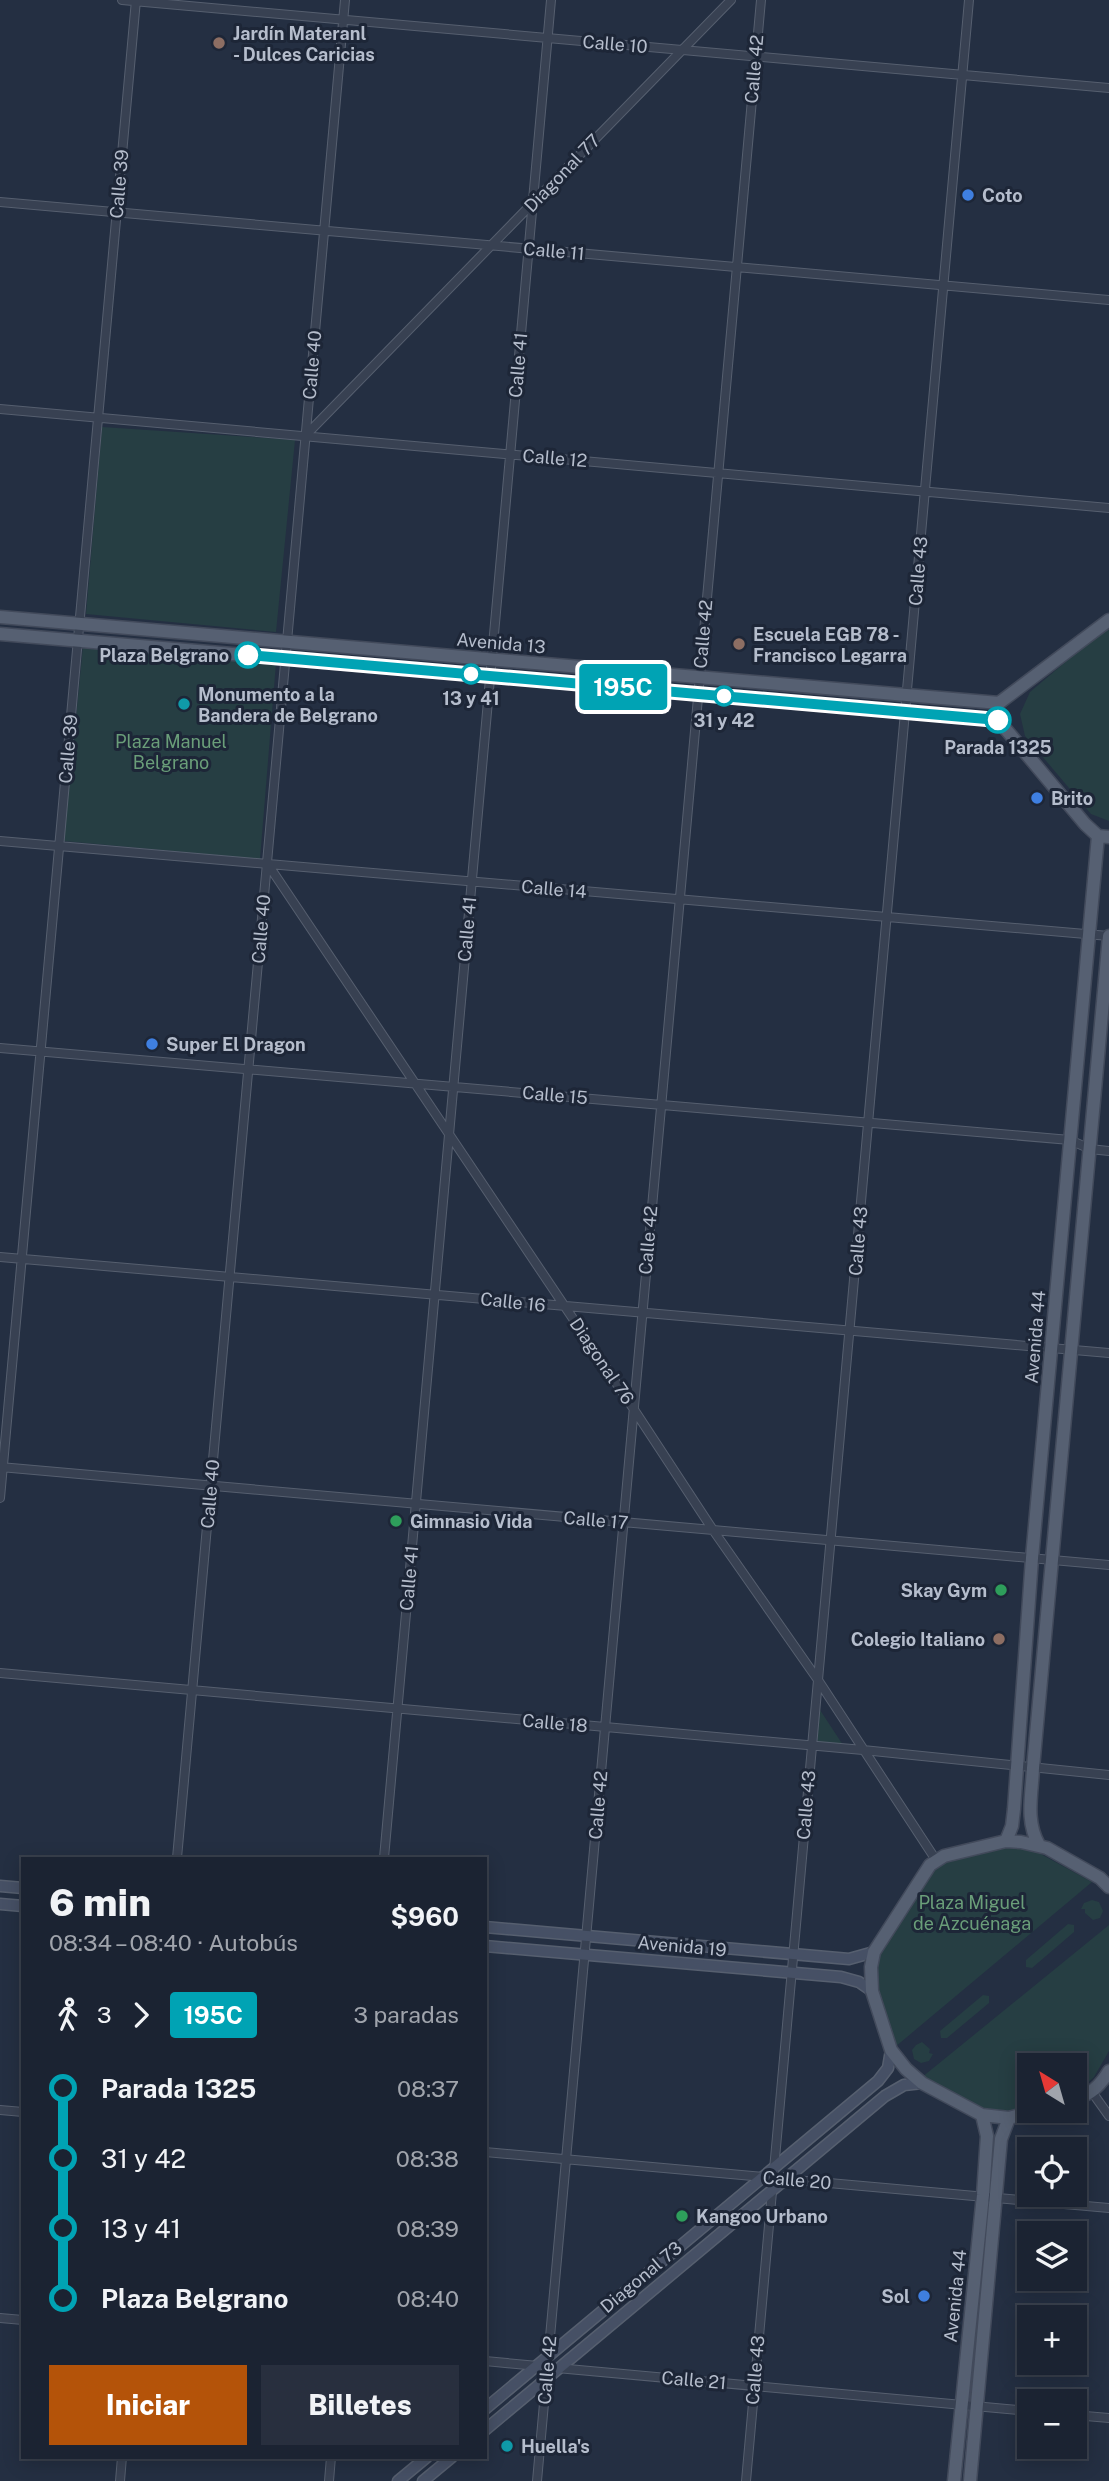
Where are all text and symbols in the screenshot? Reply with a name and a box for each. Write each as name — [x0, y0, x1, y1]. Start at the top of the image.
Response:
place label: Jardín Materanl - Dulces Caricias — [233, 23, 375, 65]
street label: Calle 10 — [582, 31, 648, 57]
street label: Calle 42 — [741, 34, 767, 104]
marker: Jardín Materanl - Dulces Caricias — [211, 35, 227, 51]
street label: Diagonal 77 — [520, 130, 604, 216]
street label: Calle 39 — [106, 149, 132, 219]
place label: Coto — [982, 185, 1023, 206]
marker: Coto — [960, 187, 976, 203]
street label: Calle 11 — [522, 238, 586, 264]
street label: Calle 40 — [299, 330, 325, 400]
street label: Calle 41 — [505, 331, 531, 399]
street label: Calle 12 — [522, 445, 588, 471]
street label: Calle 43 — [905, 535, 931, 607]
street label: Calle 42 — [690, 599, 716, 669]
place label: Escuela EGB 78 - Francisco Legarra — [753, 624, 907, 666]
street label: Avenida 13 — [456, 629, 546, 657]
marker: Escuela EGB 78 - Francisco Legarra — [731, 636, 747, 652]
marker: Plaza Belgrano — [235, 642, 261, 668]
place label: Plaza Belgrano — [99, 645, 229, 666]
marker: 13 y 41 — [461, 664, 481, 684]
line badge: 195C — [574, 664, 672, 710]
text: 195C — [593, 673, 653, 701]
place label: Monumento a la Bandera de Belgrano — [198, 684, 378, 726]
marker: 31 y 42 — [714, 686, 734, 706]
place label: 13 y 41 — [442, 688, 500, 709]
marker: Monumento a la Bandera de Belgrano — [176, 696, 192, 712]
marker: Parada 1325 — [985, 707, 1011, 733]
place label: 31 y 42 — [694, 710, 755, 731]
street label: Calle 39 — [55, 714, 81, 784]
park label: Plaza Manuel Belgrano — [115, 731, 227, 773]
place label: Parada 1325 — [944, 737, 1052, 758]
place label: Brito — [1051, 788, 1093, 809]
marker: Brito — [1029, 790, 1045, 806]
street label: Calle 14 — [520, 876, 588, 902]
street label: Calle 40 — [248, 894, 274, 964]
street label: Calle 41 — [454, 895, 480, 963]
place label: Super El Dragon — [166, 1034, 306, 1055]
marker: Super El Dragon — [144, 1036, 160, 1052]
street label: Calle 15 — [521, 1082, 589, 1108]
street label: Calle 42 — [635, 1205, 661, 1275]
street label: Calle 43 — [845, 1205, 871, 1277]
street label: Calle 16 — [479, 1288, 547, 1316]
street label: Avenida 44 — [1020, 1290, 1050, 1384]
street label: Diagonal 76 — [565, 1314, 639, 1408]
street label: Calle 40 — [197, 1459, 223, 1529]
street label: Calle 17 — [563, 1507, 629, 1533]
place label: Gimnasio Vida — [410, 1511, 532, 1532]
marker: Gimnasio Vida — [388, 1513, 404, 1529]
street label: Calle 41 — [396, 1544, 422, 1612]
place label: Skay Gym — [901, 1580, 987, 1601]
marker: Skay Gym — [993, 1582, 1009, 1598]
place label: Colegio Italiano — [851, 1629, 985, 1650]
marker: Colegio Italiano — [991, 1631, 1007, 1647]
street label: Calle 18 — [521, 1710, 589, 1736]
street label: Calle 43 — [793, 1769, 819, 1841]
street label: Calle 42 — [585, 1770, 611, 1840]
text: 6 min — [49, 1880, 151, 1925]
park label: Plaza Miguel de Azcuénaga — [913, 1892, 1031, 1934]
text: $960 — [390, 1901, 459, 1932]
text: 08:34 – 08:40 · Autobús — [49, 1929, 298, 1956]
street label: Avenida 19 — [637, 1932, 727, 1960]
icon: walk — [49, 1996, 87, 2034]
icon: forward — [122, 1996, 160, 2034]
text: 3 — [97, 2001, 112, 2028]
text: 195C — [184, 2001, 243, 2029]
text: 3 paradas — [353, 2001, 459, 2028]
north arrow — [1017, 2053, 1087, 2123]
map controls — [1017, 2053, 1087, 2459]
text: Parada 1325 — [101, 2073, 256, 2104]
text: 08:37 — [397, 2075, 459, 2102]
button: locate — [1017, 2137, 1087, 2207]
text: 31 y 42 — [101, 2143, 186, 2174]
text: 08:38 — [396, 2145, 459, 2172]
street label: Calle 20 — [762, 2167, 832, 2193]
place label: Kangoo Urbano — [696, 2206, 828, 2227]
marker: Kangoo Urbano — [674, 2208, 690, 2224]
text: 13 y 41 — [101, 2213, 181, 2244]
text: 08:39 — [396, 2215, 459, 2242]
button: layers — [1017, 2221, 1087, 2291]
street label: Diagonal 73 — [596, 2237, 686, 2317]
street label: Avenida 44 — [940, 2248, 970, 2344]
text: Plaza Belgrano — [101, 2283, 288, 2314]
text: 08:40 — [397, 2285, 459, 2312]
place label: Sol — [881, 2286, 910, 2307]
marker: Sol — [916, 2288, 932, 2304]
button: + — [1017, 2305, 1087, 2375]
street label: Calle 43 — [742, 2334, 768, 2406]
street label: Calle 42 — [534, 2335, 560, 2405]
button: Iniciar — [49, 2365, 247, 2445]
button: Billetes — [261, 2365, 459, 2445]
street label: Calle 21 — [661, 2367, 727, 2393]
button: − — [1017, 2389, 1087, 2459]
place label: Huella's — [521, 2436, 590, 2457]
marker: Huella's — [499, 2438, 515, 2454]

